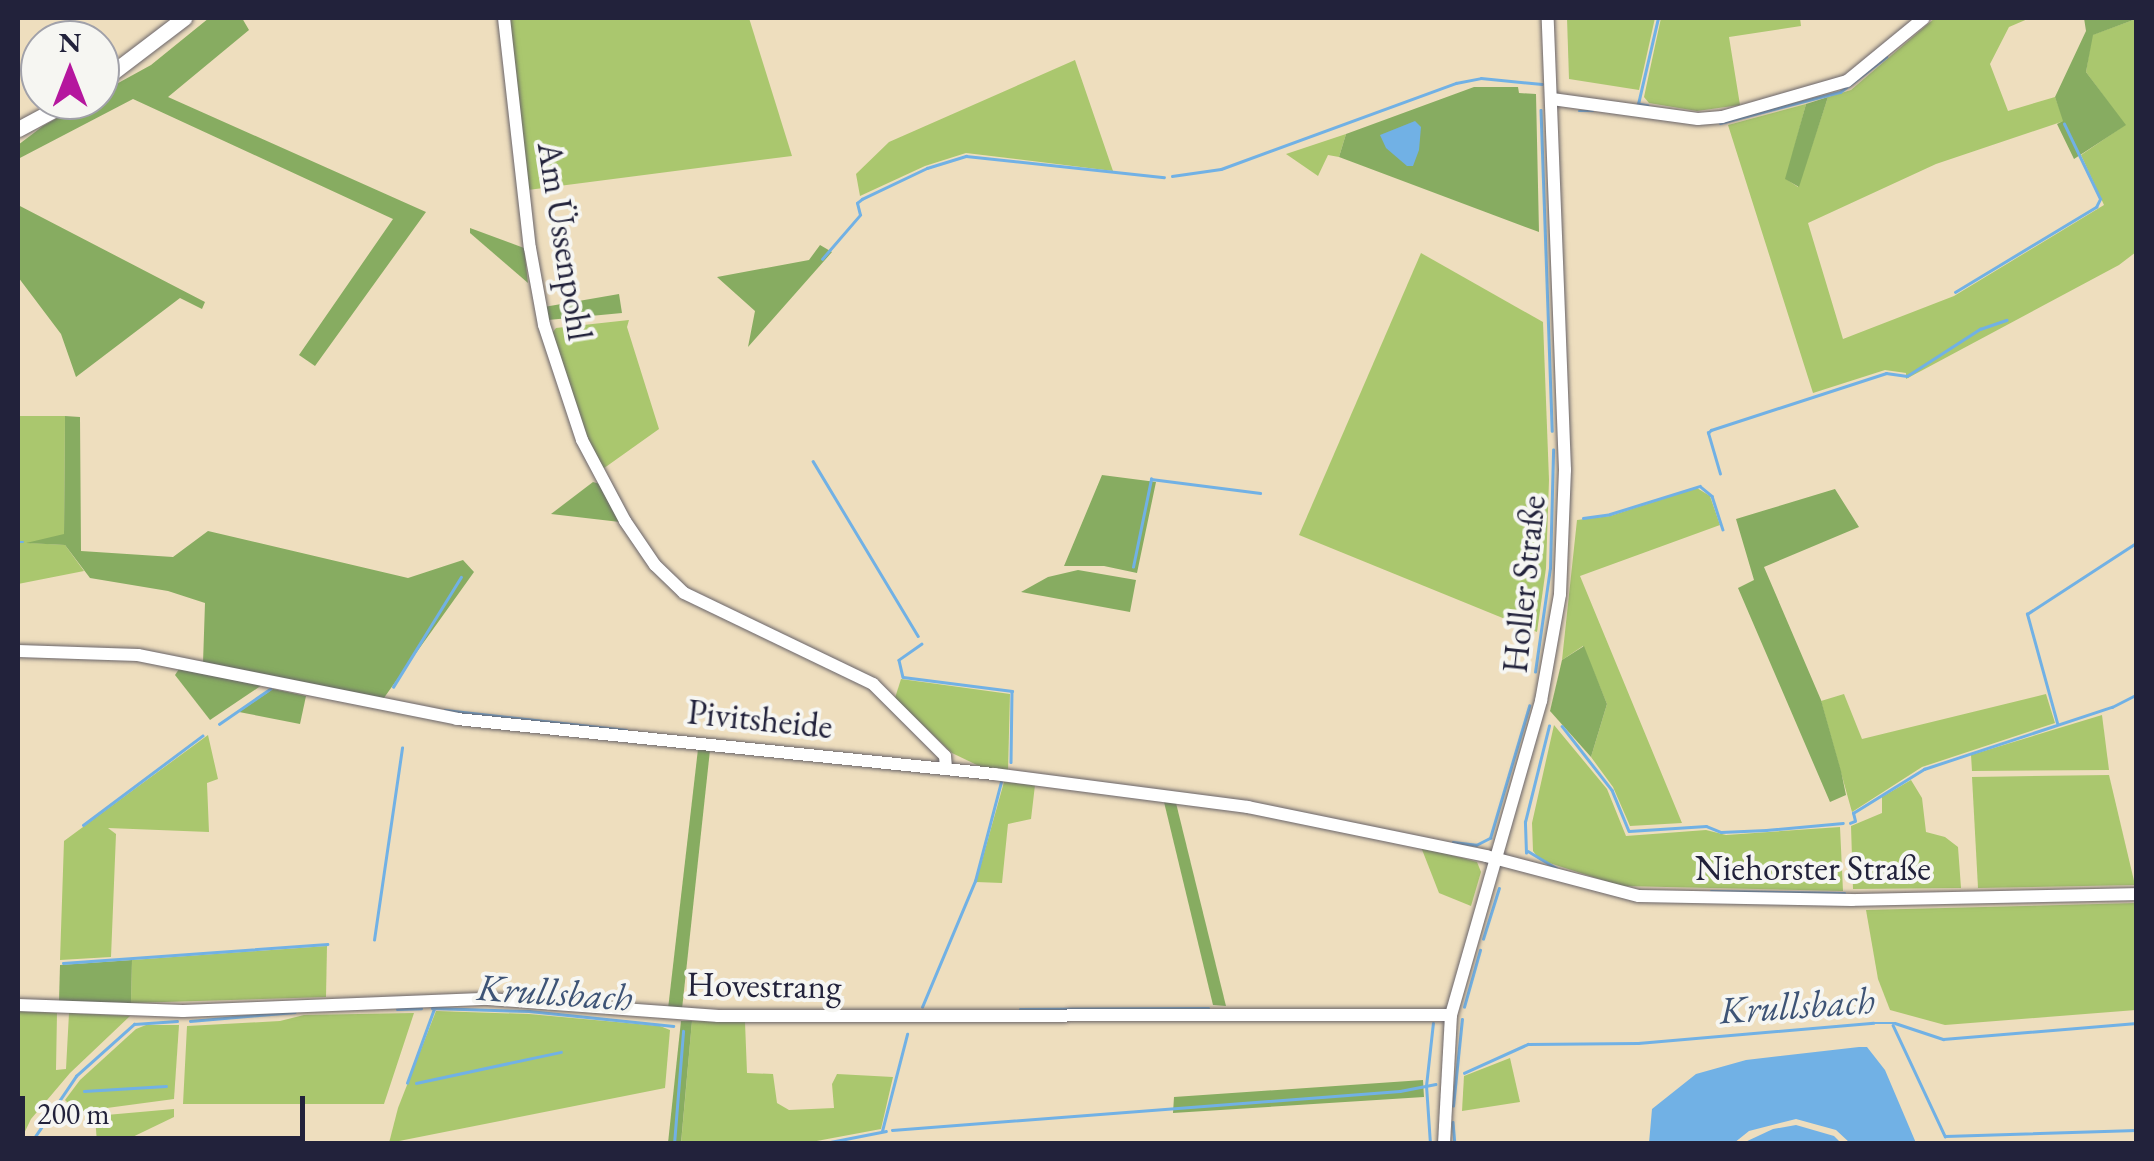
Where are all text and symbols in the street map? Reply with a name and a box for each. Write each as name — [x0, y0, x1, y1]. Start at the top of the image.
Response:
north arrow — [20, 20, 120, 120]
text: N — [59, 24, 81, 60]
street label: Am Üssenpohl — [529, 139, 601, 343]
street label: Holler Straße — [1494, 493, 1554, 675]
street label: Pivitsheide — [685, 690, 835, 748]
street label: Niehorster Straße — [1695, 847, 1931, 889]
street label: Hovestrang — [686, 963, 842, 1007]
water label: Krullsbach — [476, 964, 634, 1020]
water label: Krullsbach — [1718, 977, 1876, 1033]
scale bar — [25, 1076, 310, 1138]
text: 200 m — [37, 1094, 110, 1133]

